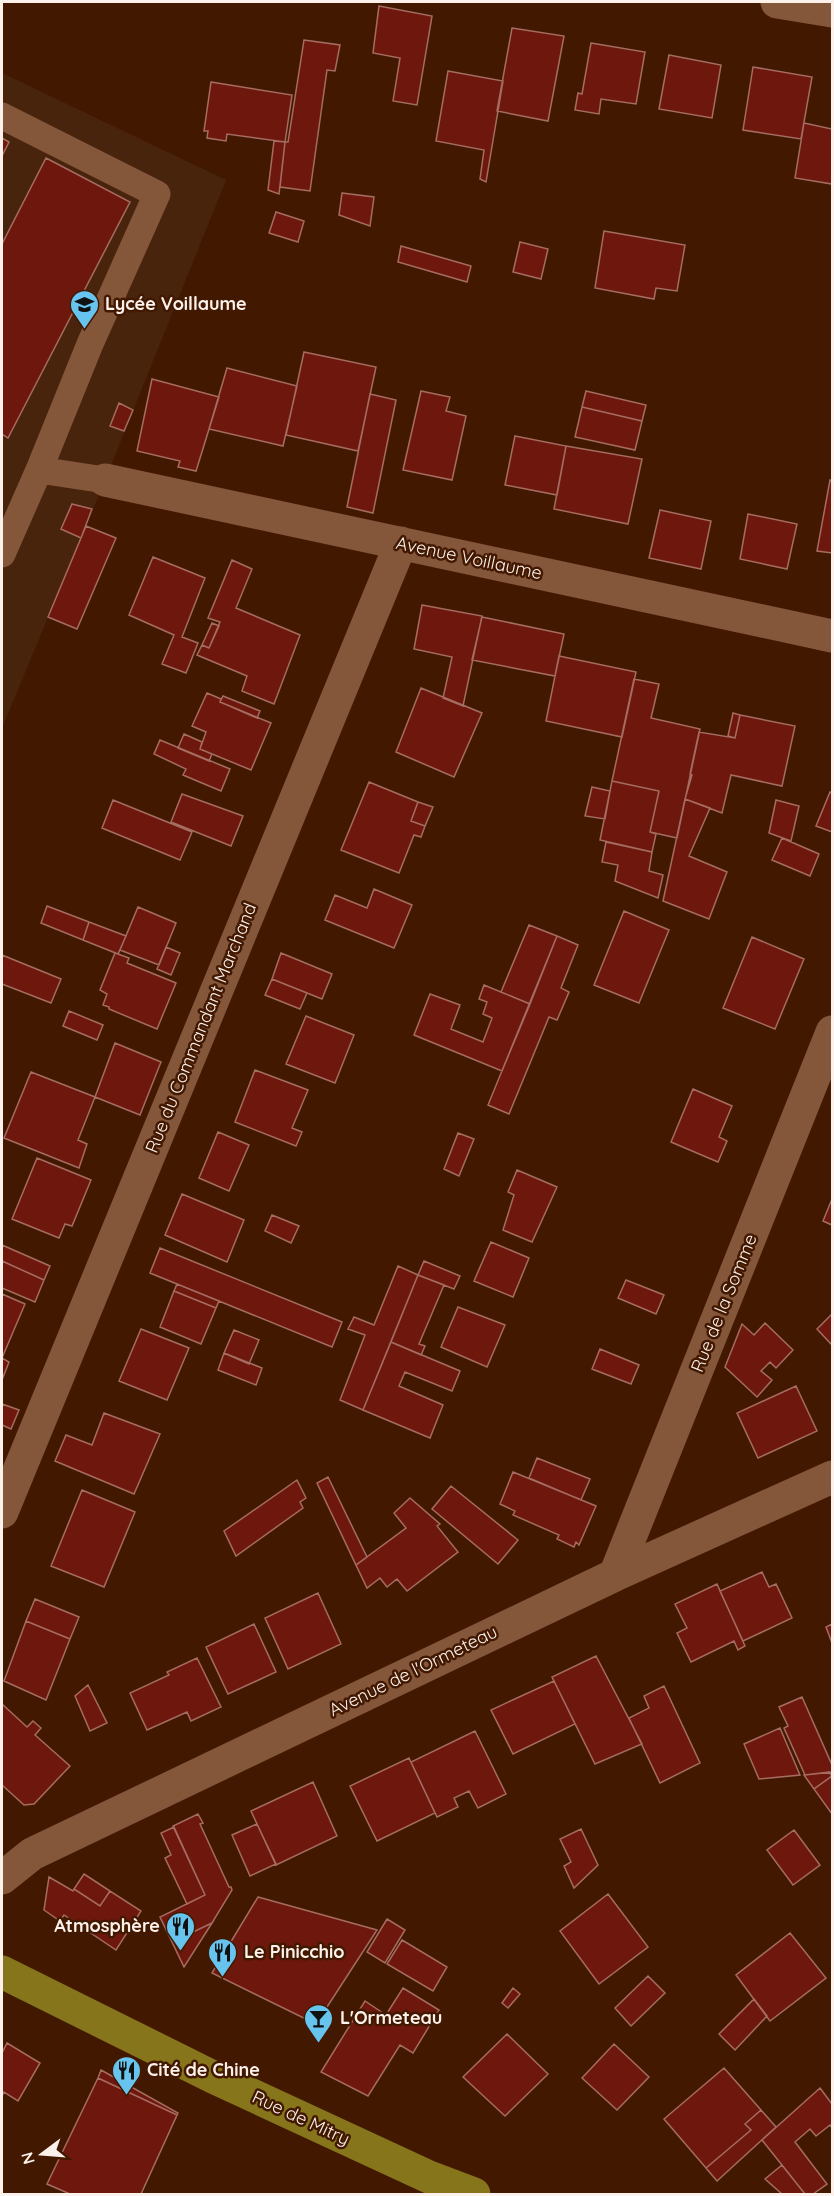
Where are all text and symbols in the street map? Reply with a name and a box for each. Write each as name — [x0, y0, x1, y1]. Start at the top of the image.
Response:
school or university icon: Lycée Voillaume — [68, 288, 100, 330]
place label: Lycée Voillaume — [105, 292, 247, 315]
street label: Avenue Voillaume — [394, 531, 544, 584]
street label: Rue du Commandant Marchand — [140, 899, 261, 1156]
street label: Rue de la Somme — [685, 1230, 762, 1375]
street label: Avenue de l'Ormeteau — [325, 1620, 501, 1721]
restaurant icon: Atmosphère — [165, 1910, 197, 1952]
place label: Atmosphère — [54, 1914, 160, 1937]
restaurant icon: Le Pinicchio — [207, 1936, 239, 1978]
place label: Le Pinicchio — [244, 1940, 345, 1963]
bar icon: L'Ormeteau — [303, 2002, 335, 2044]
place label: L'Ormeteau — [340, 2006, 442, 2029]
restaurant icon: Cité de Chine — [110, 2054, 142, 2096]
place label: Cité de Chine — [147, 2058, 260, 2081]
street label: Rue de Mitry — [249, 2085, 354, 2150]
north arrow — [12, 2124, 72, 2184]
text: N — [16, 2150, 39, 2167]

